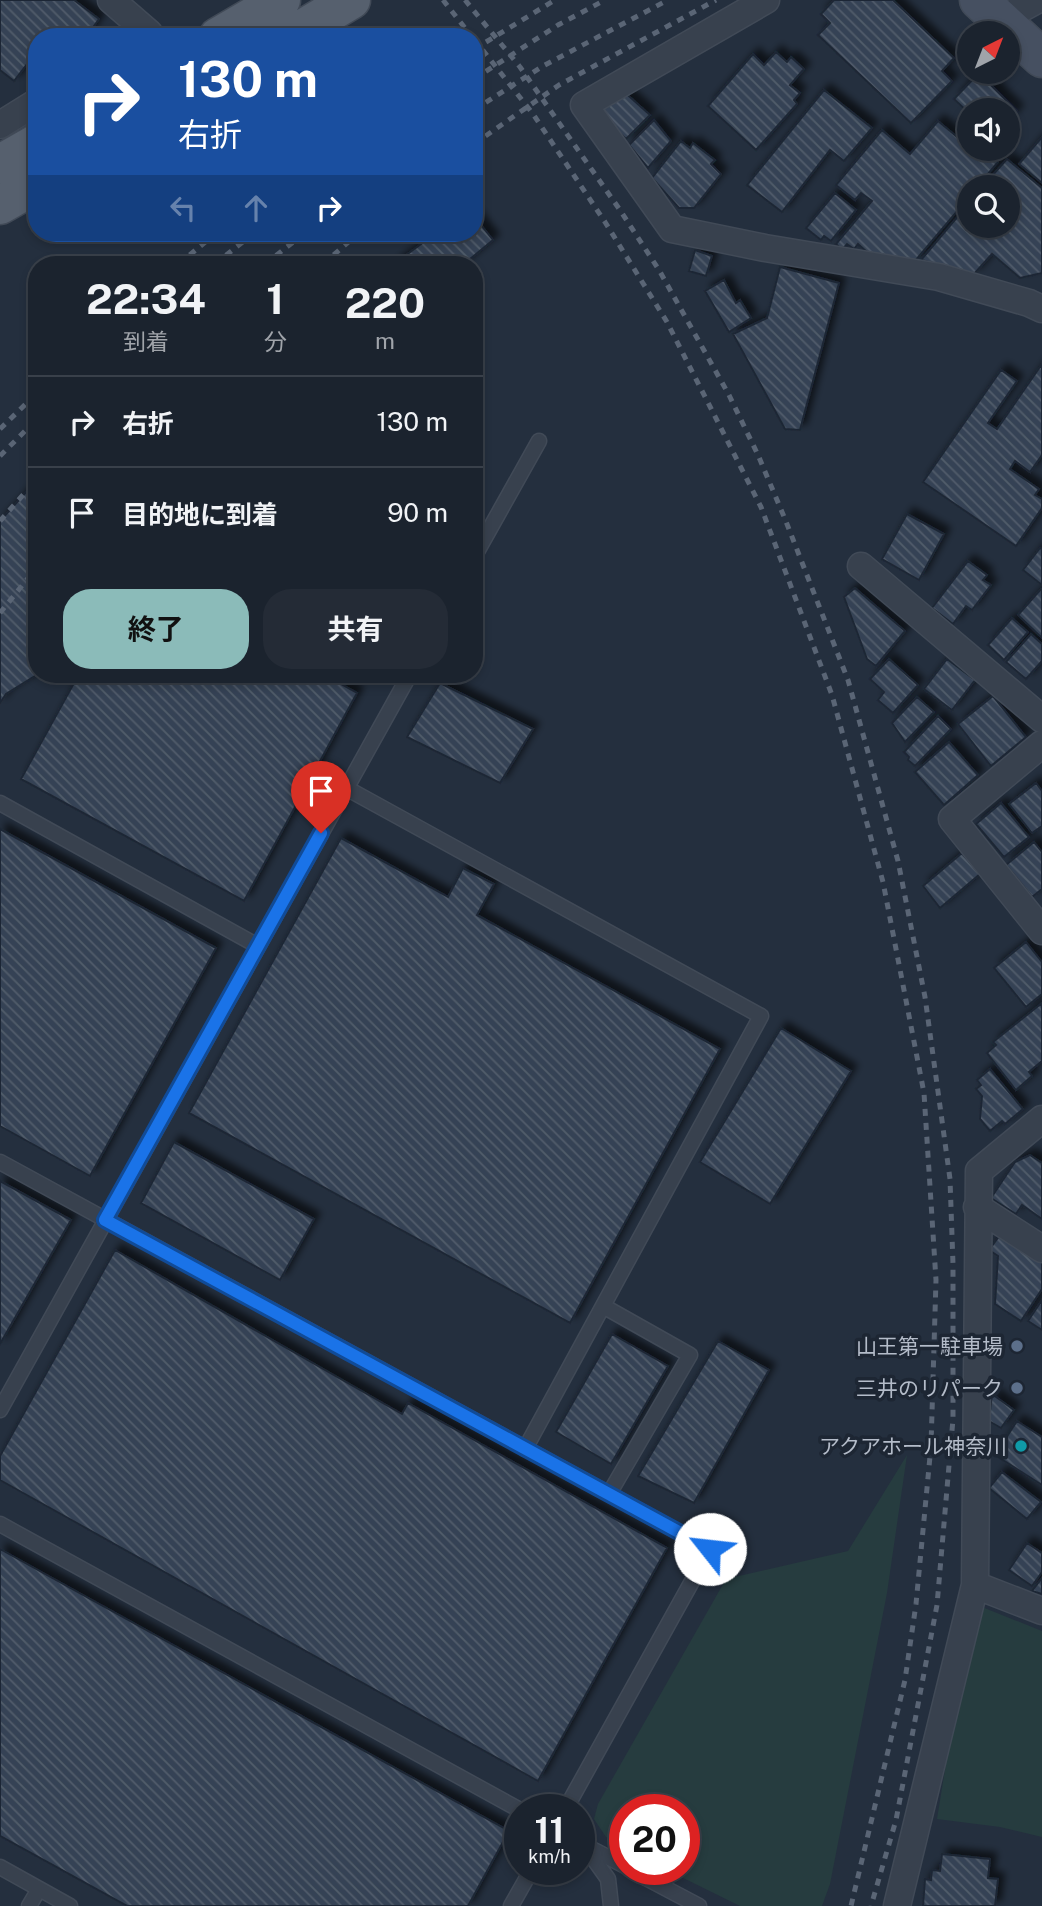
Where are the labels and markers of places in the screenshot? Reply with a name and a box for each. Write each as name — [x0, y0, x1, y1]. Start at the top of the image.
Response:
pin — [291, 761, 351, 833]
place label: 山王第一駐車場 — [856, 1334, 1003, 1359]
marker: 山王第一駐車場 — [1009, 1338, 1025, 1354]
place label: 三井のリパーク — [856, 1376, 1003, 1401]
marker: 三井のリパーク — [1009, 1380, 1025, 1396]
place label: アクアホール神奈川 — [819, 1434, 1007, 1459]
marker: アクアホール神奈川 — [1013, 1438, 1029, 1454]

